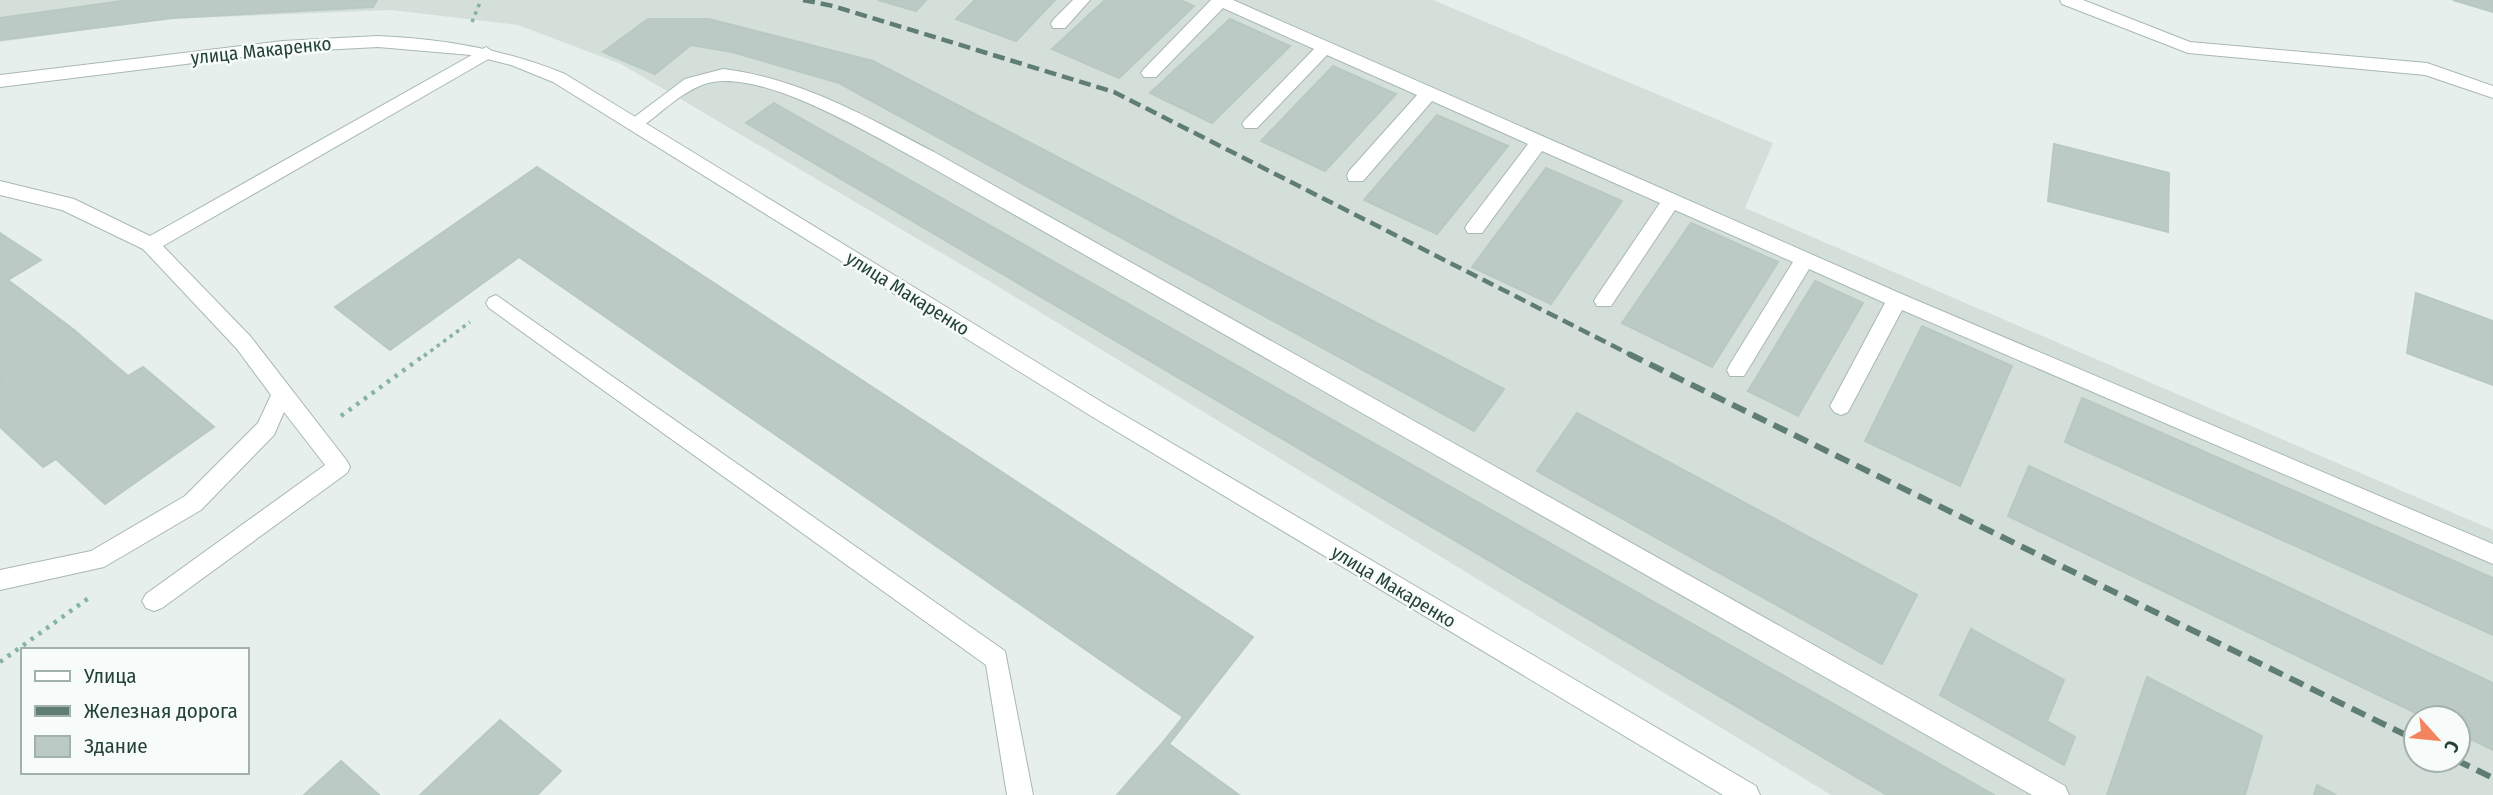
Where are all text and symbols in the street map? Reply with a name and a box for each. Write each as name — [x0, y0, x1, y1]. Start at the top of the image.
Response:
street label: улица Макаренко — [190, 32, 332, 69]
street label: улица Макаренко — [842, 246, 974, 341]
street label: улица Макаренко — [1327, 540, 1460, 633]
legend — [21, 648, 248, 774]
text: Улица — [83, 663, 137, 689]
text: Железная дорога — [84, 698, 238, 724]
north arrow — [2402, 704, 2472, 774]
text: Здание — [84, 733, 148, 759]
text: С — [2439, 737, 2464, 756]

